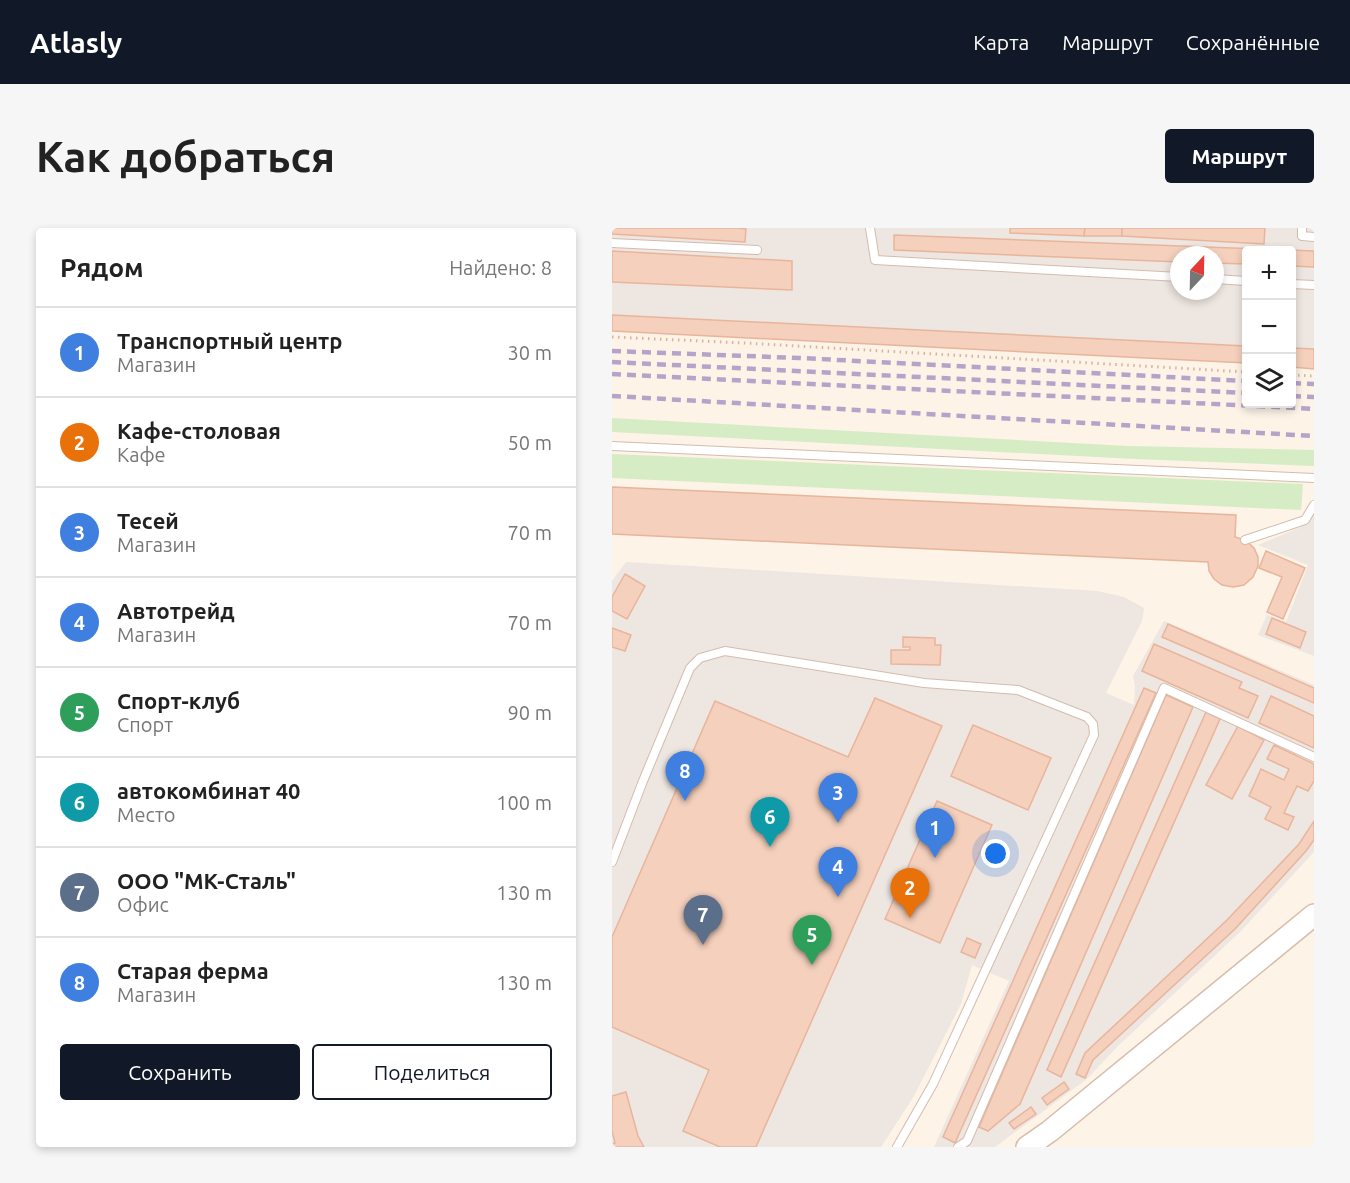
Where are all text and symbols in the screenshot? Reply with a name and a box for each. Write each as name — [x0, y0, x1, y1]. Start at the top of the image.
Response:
text: Atlasly — [30, 27, 122, 58]
text: Карта — [973, 30, 1029, 54]
text: Маршрут — [1062, 30, 1153, 54]
text: Сохранённые — [1186, 30, 1320, 54]
button: Маршрут — [1165, 129, 1314, 183]
text: Как добраться — [36, 133, 335, 180]
north arrow — [1170, 246, 1224, 300]
map controls — [1242, 246, 1296, 408]
button: + — [1242, 246, 1296, 300]
text: Рядом — [60, 253, 144, 282]
text: Найдено: 8 — [449, 256, 552, 279]
button: − — [1242, 300, 1296, 354]
text: Транспортный центр — [117, 328, 342, 353]
text: 1 — [74, 341, 85, 364]
text: 30 m — [508, 341, 552, 364]
text: Магазин — [117, 353, 196, 376]
button: layers — [1242, 354, 1296, 408]
text: Кафе-столовая — [117, 418, 281, 443]
text: 2 — [74, 431, 85, 454]
text: 50 m — [508, 431, 552, 454]
text: Кафе — [117, 443, 166, 466]
text: Тесей — [117, 508, 179, 533]
text: 3 — [74, 521, 85, 544]
text: 70 m — [508, 521, 552, 544]
text: Магазин — [117, 533, 196, 556]
text: Автотрейд — [117, 598, 235, 623]
text: 4 — [74, 611, 85, 634]
text: 70 m — [508, 611, 552, 634]
text: Магазин — [117, 623, 196, 646]
text: Спорт-клуб — [117, 688, 240, 713]
text: 5 — [74, 701, 85, 724]
text: 90 m — [508, 701, 552, 724]
text: Спорт — [117, 713, 173, 736]
pin: 8 — [666, 752, 704, 801]
pin: 3 — [818, 774, 858, 823]
text: автокомбинат 40 — [117, 778, 301, 803]
text: 6 — [74, 791, 85, 814]
text: 100 m — [496, 791, 552, 814]
pin: 6 — [750, 798, 790, 847]
text: Место — [117, 803, 176, 826]
pin: 1 — [916, 808, 954, 858]
your location — [981, 839, 1010, 868]
pin: 4 — [818, 848, 858, 897]
text: ООО "МК-Сталь" — [117, 868, 296, 893]
pin: 2 — [890, 868, 930, 918]
text: 7 — [74, 881, 85, 904]
text: 130 m — [496, 881, 552, 904]
text: Офис — [117, 893, 169, 916]
pin: 7 — [684, 896, 722, 945]
pin: 5 — [792, 916, 832, 965]
text: Старая ферма — [117, 958, 269, 983]
text: 8 — [74, 971, 85, 994]
text: 130 m — [496, 971, 552, 994]
text: Магазин — [117, 983, 196, 1006]
button: Сохранить — [60, 1044, 300, 1100]
button: Поделиться — [312, 1044, 552, 1100]

